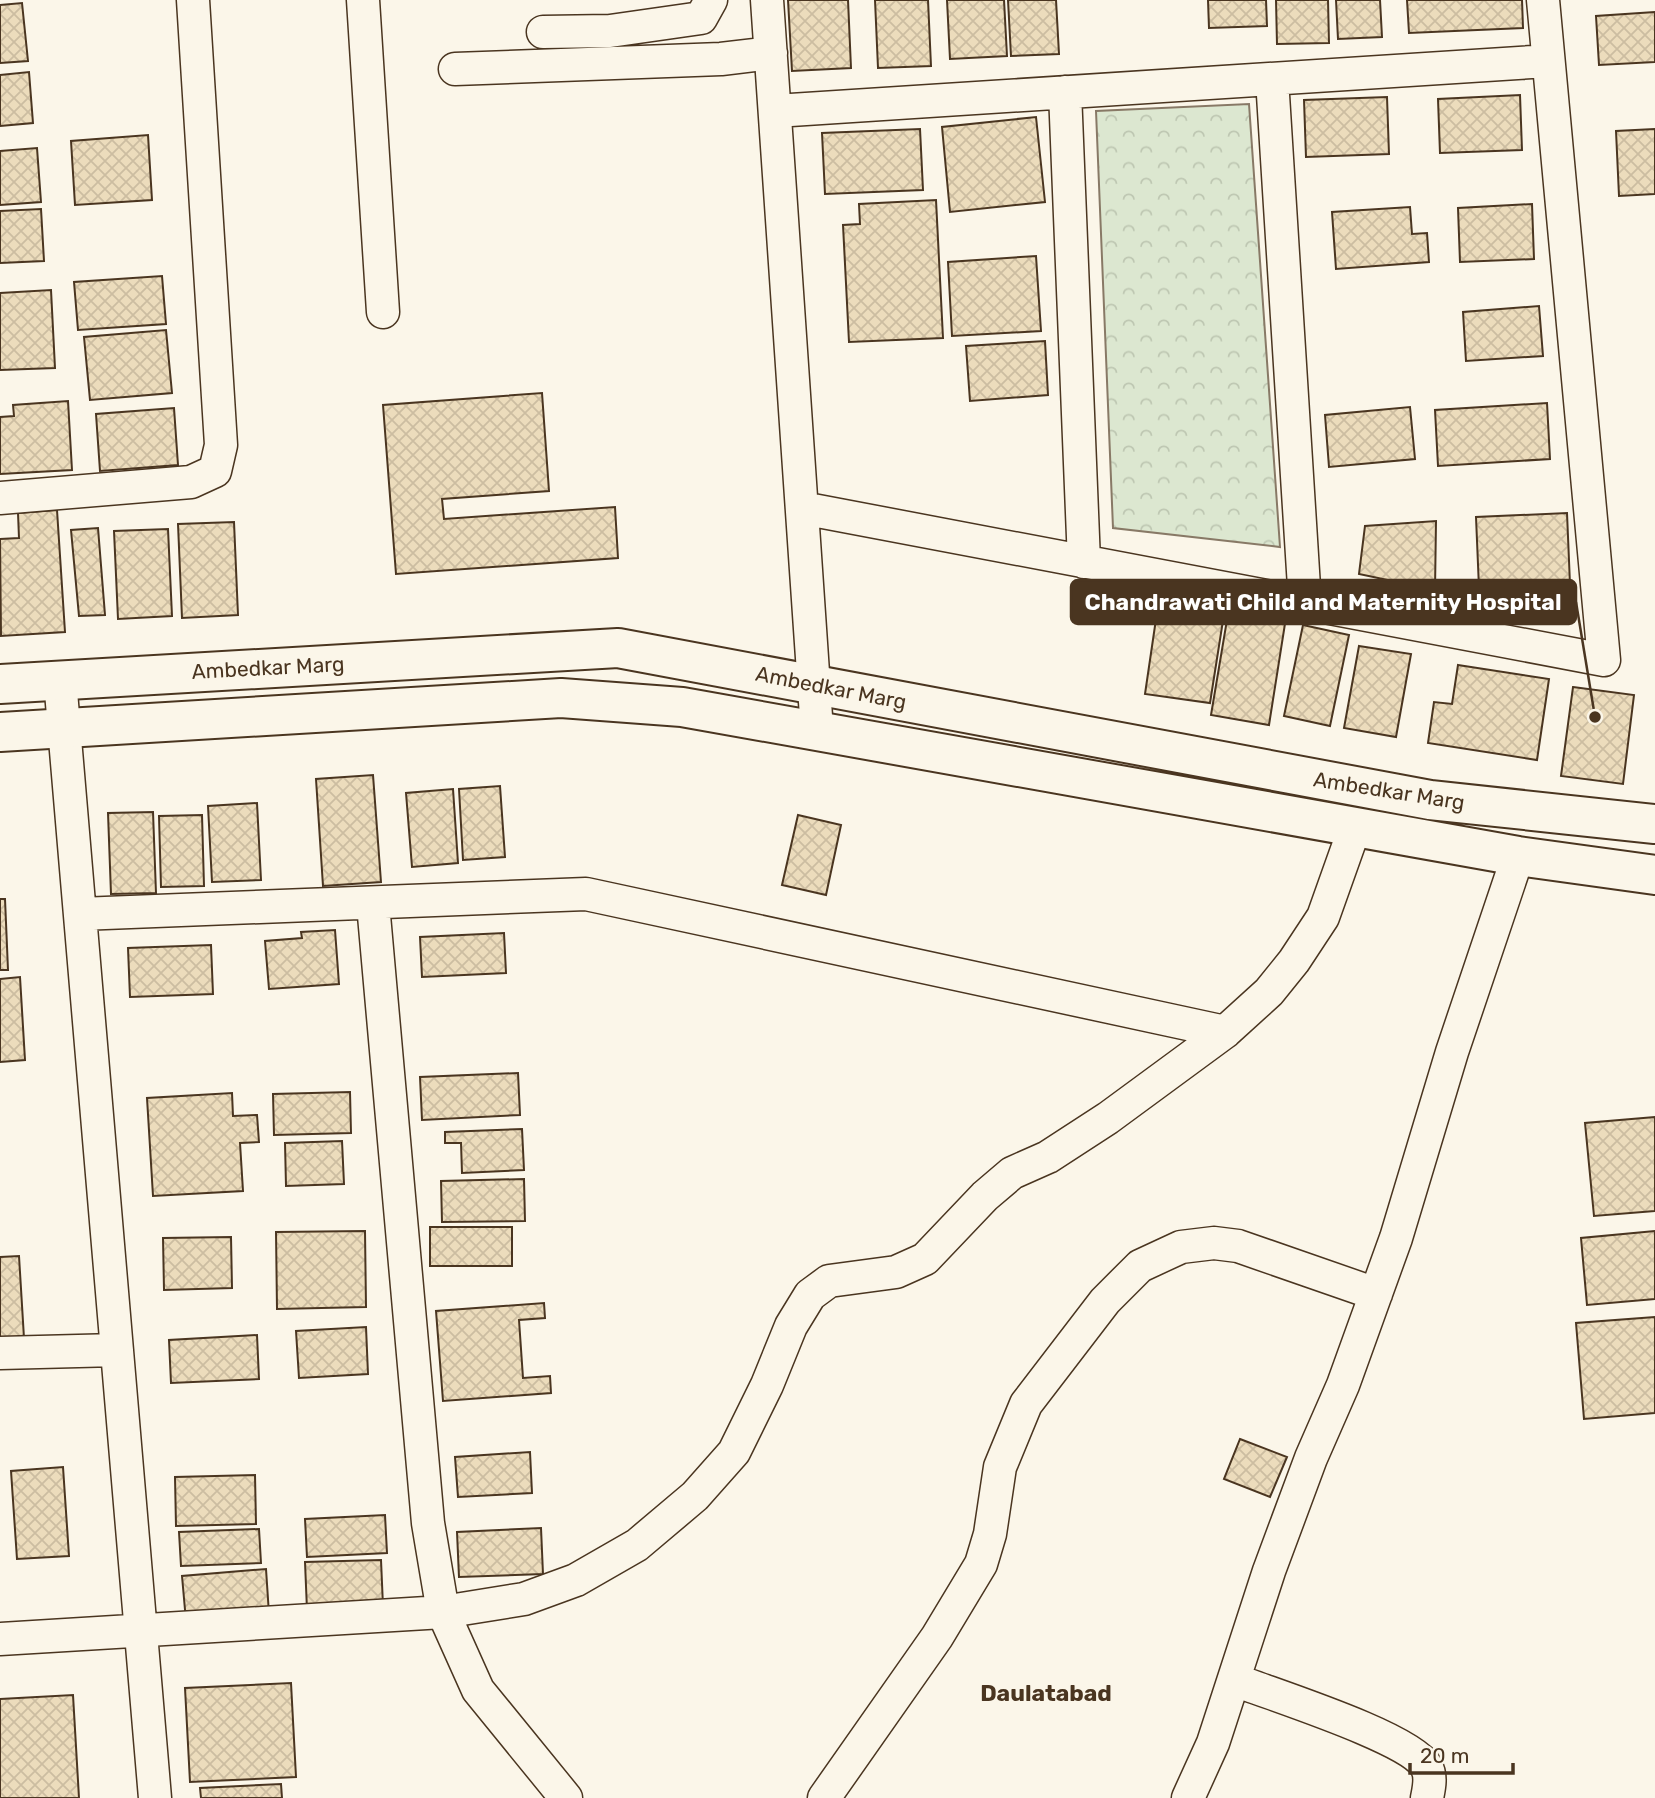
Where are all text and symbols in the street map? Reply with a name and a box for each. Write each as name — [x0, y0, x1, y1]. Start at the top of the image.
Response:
callout: Chandrawati Child and Maternity Hospital — [1071, 580, 1576, 624]
text: Chandrawati Child and Maternity Hospital — [1084, 588, 1562, 616]
street label: Ambedkar Marg — [191, 651, 345, 684]
street label: Ambedkar Marg — [754, 661, 909, 714]
street label: Ambedkar Marg — [1312, 766, 1467, 815]
district label: Daulatabad — [980, 1679, 1112, 1707]
scale bar — [1410, 1731, 1513, 1775]
text: 20 m — [1420, 1743, 1469, 1768]

